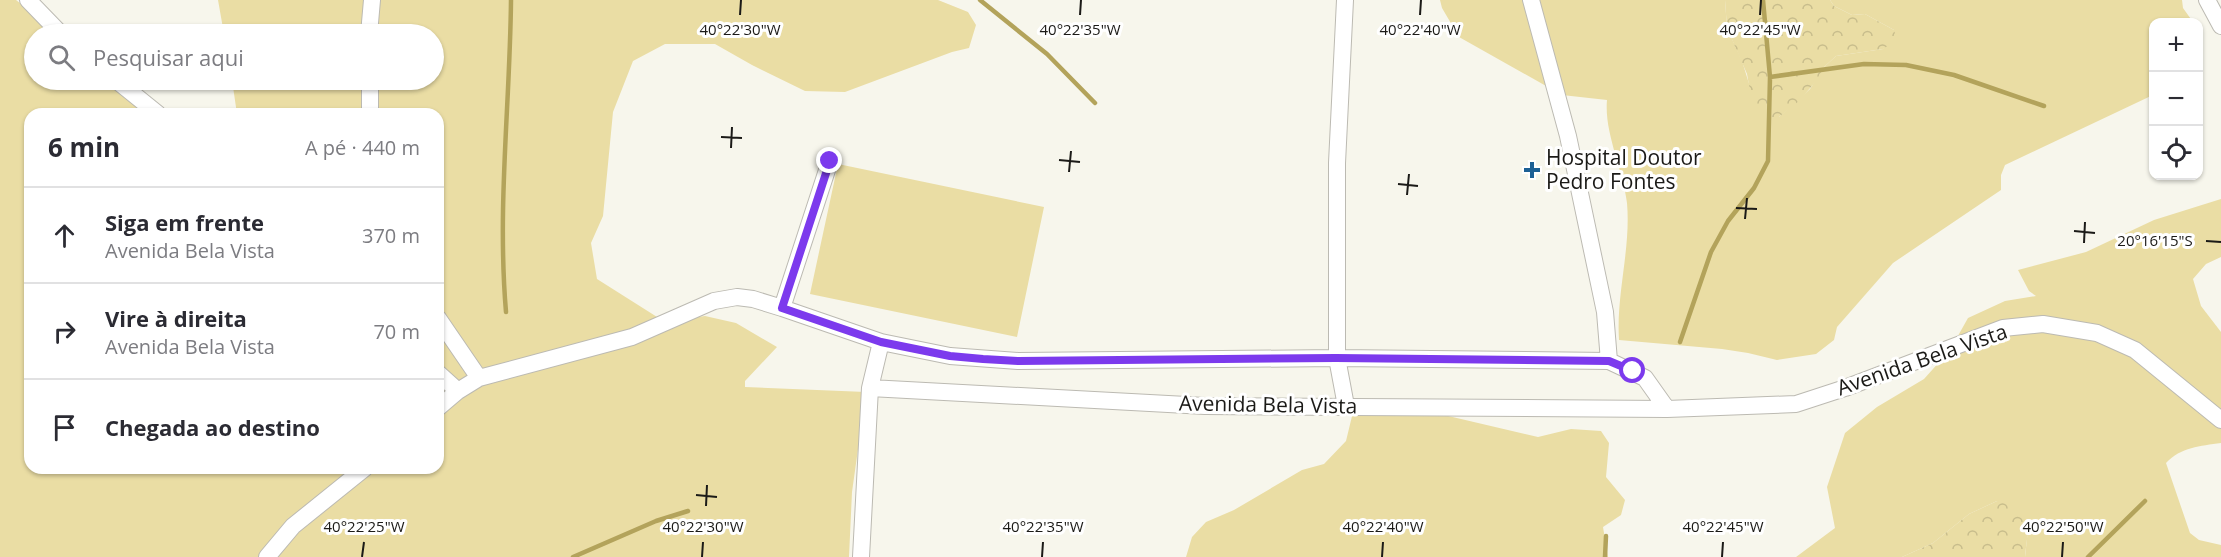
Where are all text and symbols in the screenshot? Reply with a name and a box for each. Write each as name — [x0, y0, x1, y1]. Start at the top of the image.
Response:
map controls — [2149, 18, 2203, 180]
button: + — [2149, 18, 2203, 72]
text: 40°22'30"W — [700, 19, 781, 39]
text: 40°22'35"W — [1040, 19, 1121, 39]
text: 40°22'40"W — [1380, 19, 1461, 39]
text: 40°22'45"W — [1720, 19, 1801, 39]
search box — [24, 24, 444, 90]
icon: search — [45, 41, 78, 74]
text: Pesquisar aqui — [93, 42, 244, 72]
button: − — [2149, 72, 2203, 126]
button: locate — [2149, 126, 2203, 180]
text: 6 min — [48, 129, 120, 165]
text: A pé · 440 m — [305, 134, 420, 161]
place label: Hospital Doutor Pedro Fontes — [1546, 143, 1702, 195]
route end — [816, 147, 842, 173]
marker: Hospital Doutor Pedro Fontes — [1523, 161, 1541, 179]
text: Siga em frente — [105, 207, 264, 237]
icon: ahead — [48, 219, 81, 252]
text: 370 m — [362, 222, 420, 249]
text: 20°16'15"S — [2117, 230, 2193, 250]
text: Avenida Bela Vista — [105, 237, 275, 264]
text: Vire à direita — [105, 303, 247, 333]
icon: right — [48, 315, 81, 348]
street label: Avenida Bela Vista — [1833, 317, 2011, 401]
text: 70 m — [373, 318, 420, 345]
text: Avenida Bela Vista — [105, 333, 275, 360]
route start — [1619, 357, 1645, 383]
street label: Avenida Bela Vista — [1179, 388, 1357, 420]
icon: arrive — [48, 411, 81, 444]
text: Chegada ao destino — [105, 412, 320, 442]
text: 40°22'25"W — [324, 516, 405, 536]
text: 40°22'30"W — [663, 516, 744, 536]
text: 40°22'35"W — [1003, 516, 1084, 536]
text: 40°22'40"W — [1343, 516, 1424, 536]
text: 40°22'45"W — [1683, 516, 1764, 536]
text: 40°22'50"W — [2023, 516, 2104, 536]

